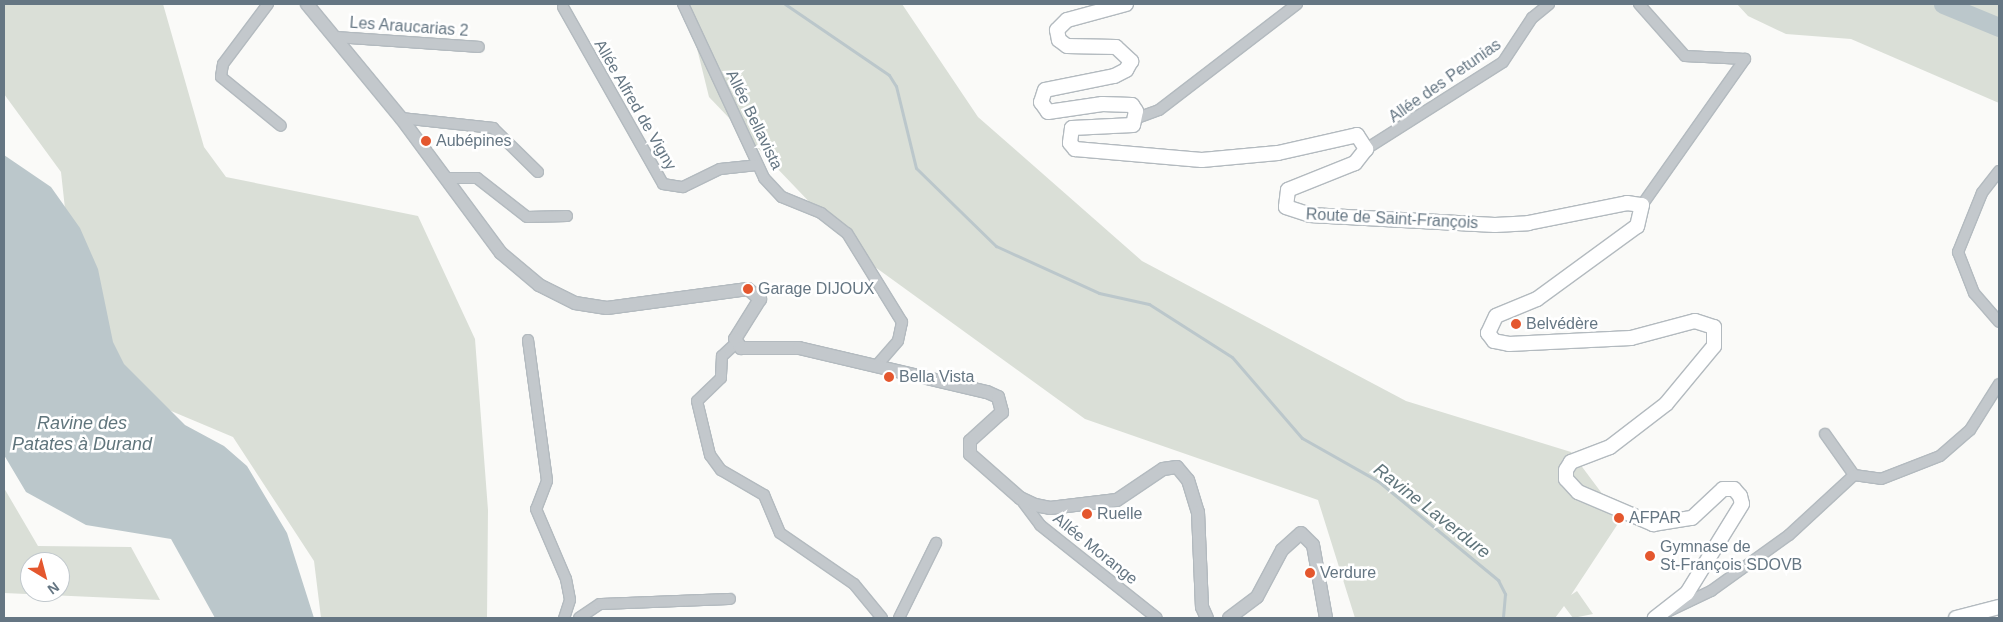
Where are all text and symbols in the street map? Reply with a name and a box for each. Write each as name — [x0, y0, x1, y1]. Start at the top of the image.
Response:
street label: Les Araucarias 2 — [348, 13, 470, 41]
street label: Allée des Petunias — [1385, 35, 1505, 127]
street label: Allée Alfred de Vigny — [590, 36, 680, 174]
street label: Allée Bellavista — [722, 67, 786, 173]
place label: Aubépines — [436, 131, 512, 151]
marker: Aubépines — [420, 135, 432, 147]
street label: Route de Saint-François — [1305, 205, 1479, 233]
place label: Garage DIJOUX — [758, 279, 874, 299]
marker: Garage DIJOUX — [742, 283, 754, 295]
place label: Belvédère — [1526, 314, 1598, 334]
marker: Belvédère — [1510, 318, 1522, 330]
place label: Bella Vista — [899, 367, 974, 387]
marker: Bella Vista — [883, 371, 895, 383]
water label: Ravine des Patates à Durand — [12, 413, 152, 456]
water label: Ravine Laverdure — [1369, 459, 1495, 563]
place label: Ruelle — [1097, 504, 1142, 524]
marker: Ruelle — [1081, 508, 1093, 520]
place label: AFPAR — [1629, 508, 1681, 528]
street label: Allée Morange — [1049, 509, 1141, 589]
marker: AFPAR — [1613, 512, 1625, 524]
place label: Gymnase de St-François SDOVB — [1660, 537, 1802, 575]
marker: Gymnase de St-François SDOVB — [1644, 550, 1656, 562]
north arrow — [20, 552, 70, 602]
place label: Verdure — [1320, 563, 1376, 583]
marker: Verdure — [1304, 567, 1316, 579]
text: N — [45, 579, 62, 598]

